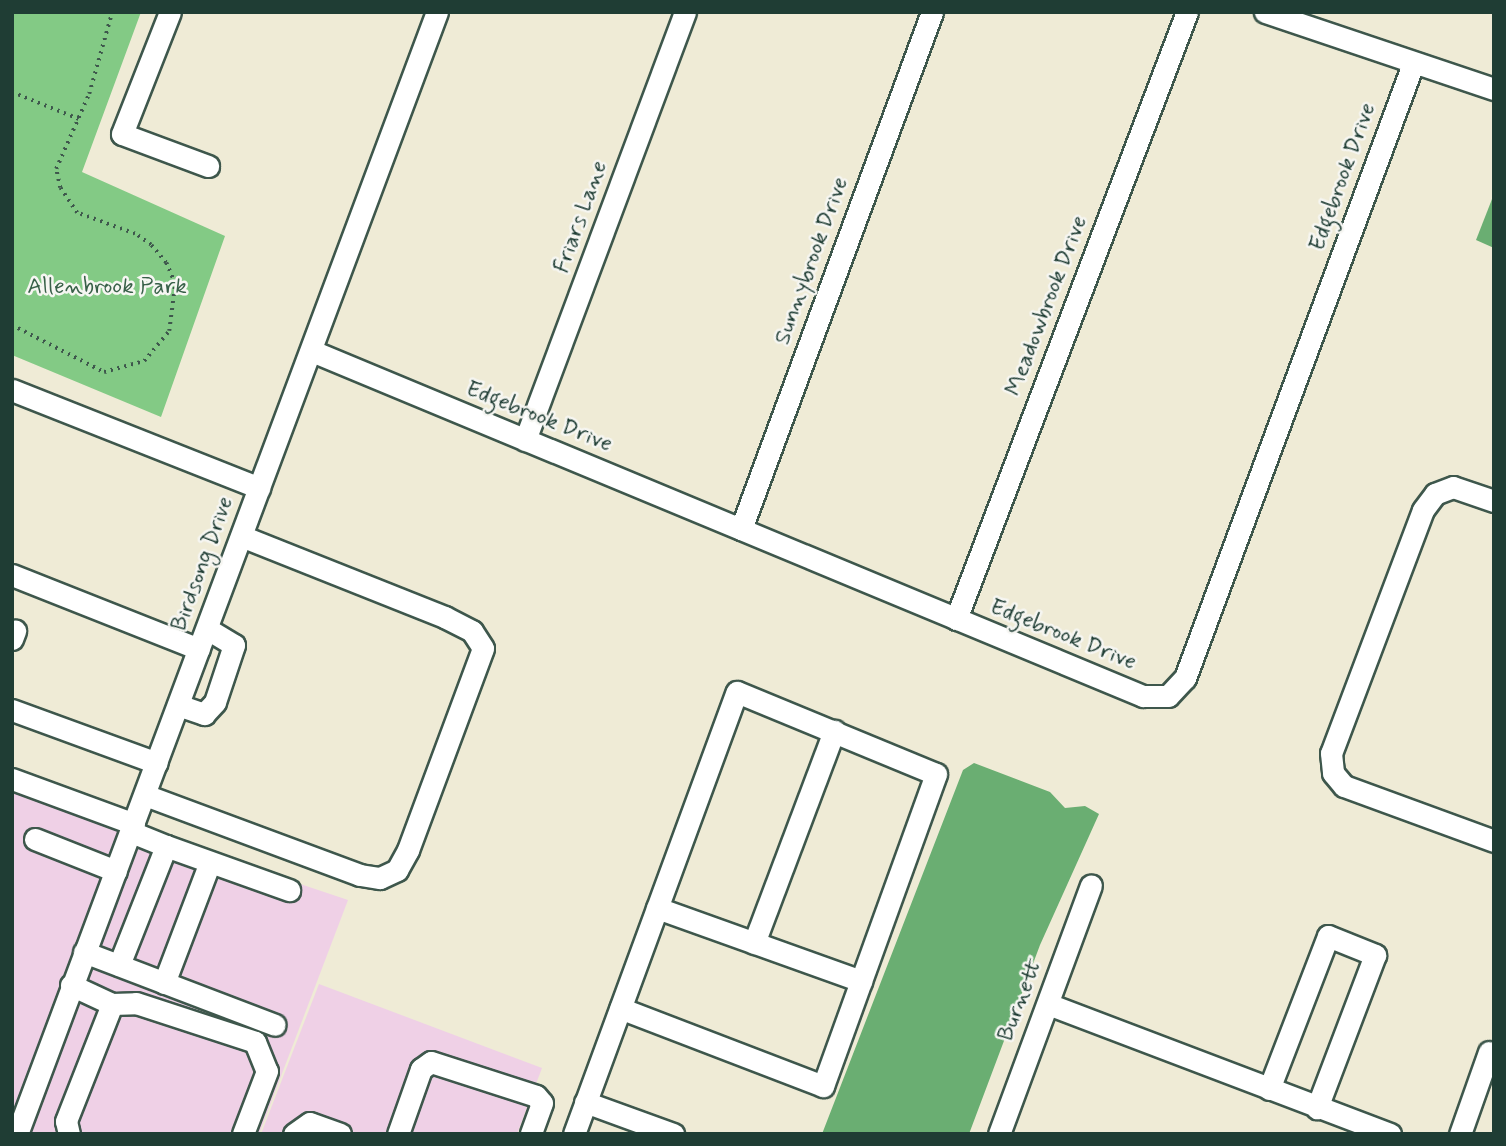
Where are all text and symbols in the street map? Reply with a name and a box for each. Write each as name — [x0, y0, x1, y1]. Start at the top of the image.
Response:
street label: Edgebrook Drive — [1304, 100, 1382, 254]
street label: Friars Lane — [548, 158, 614, 276]
street label: Sunnybrook Drive — [769, 174, 855, 348]
street label: Meadowbrook Drive — [1000, 213, 1094, 399]
park label: Allenbrook Park — [28, 273, 186, 301]
street label: Edgebrook Drive — [462, 375, 616, 459]
street label: Birdsong Drive — [166, 493, 240, 635]
street label: Edgebrook Drive — [986, 593, 1140, 677]
street label: Burnett — [993, 955, 1049, 1045]

